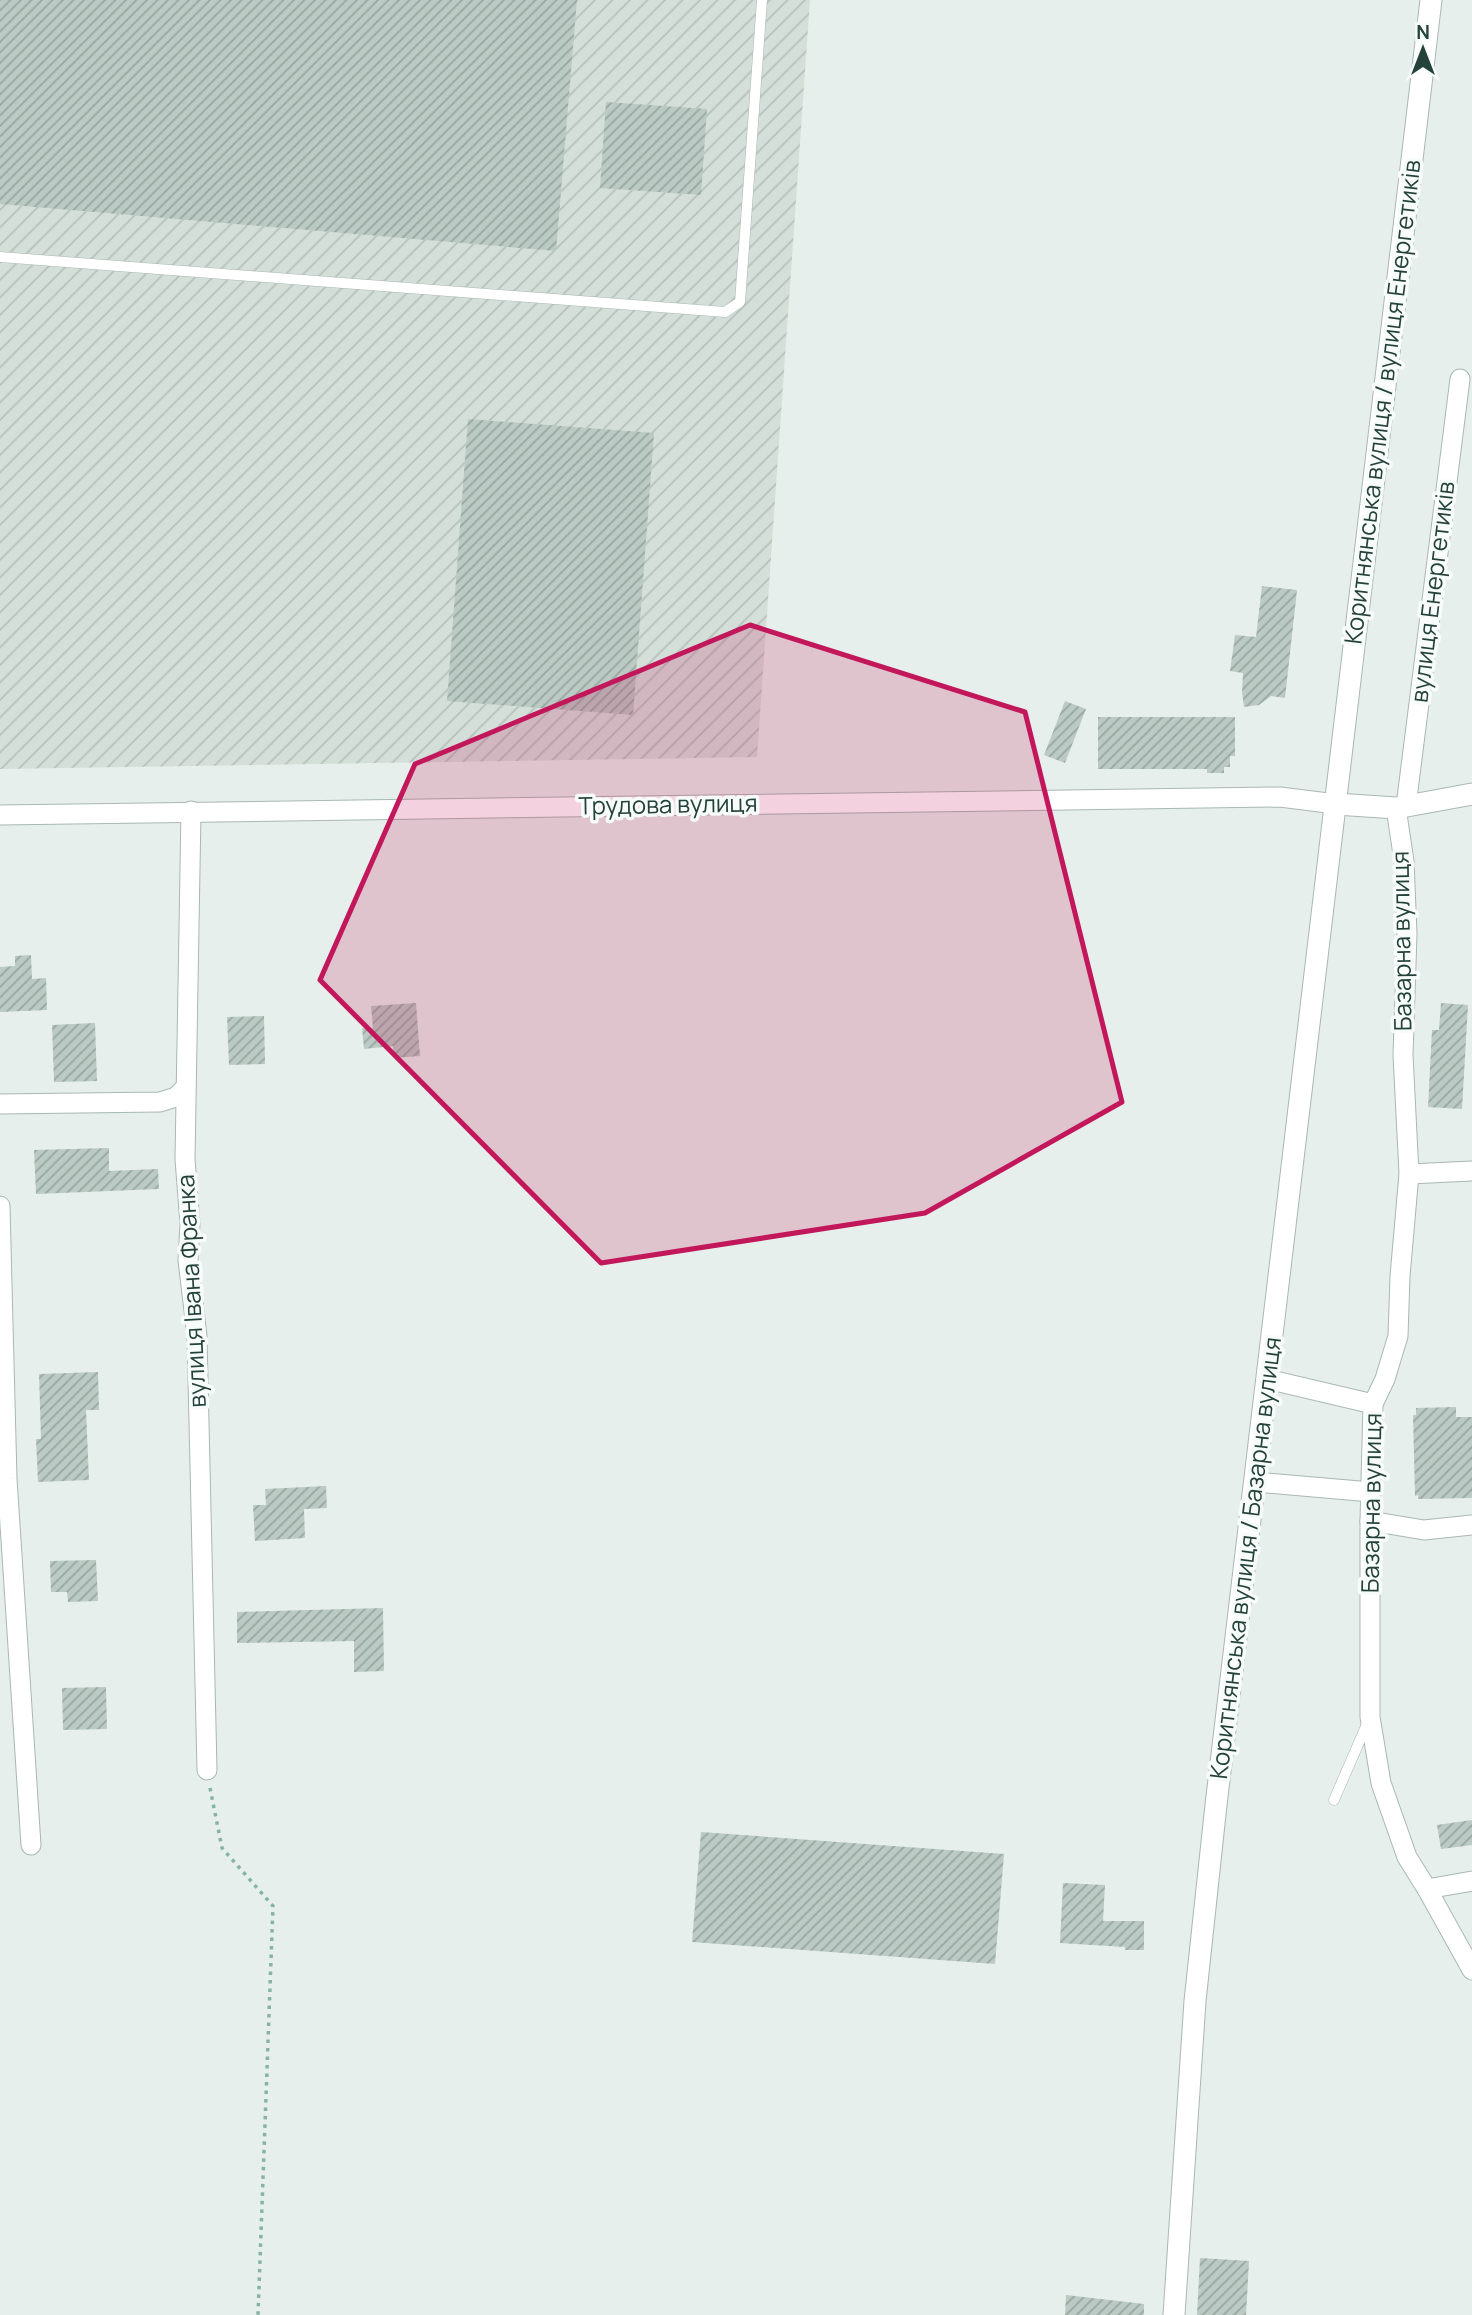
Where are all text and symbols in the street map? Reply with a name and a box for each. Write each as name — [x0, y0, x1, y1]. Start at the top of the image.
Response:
north arrow — [1388, 14, 1458, 84]
text: N — [1416, 19, 1430, 45]
street label: Коритнянська вулиця / вулиця Енергетиків — [1335, 158, 1428, 646]
street label: вулиця Енергетиків — [1402, 479, 1461, 704]
street label: Трудова вулиця — [578, 785, 758, 822]
street label: Базарна вулиця — [1382, 851, 1419, 1032]
street label: вулиця Івана Франка — [168, 1174, 213, 1409]
street label: Коритнянська вулиця / Базарна вулиця — [1201, 1335, 1288, 1781]
street label: Базарна вулиця — [1352, 1412, 1389, 1593]

